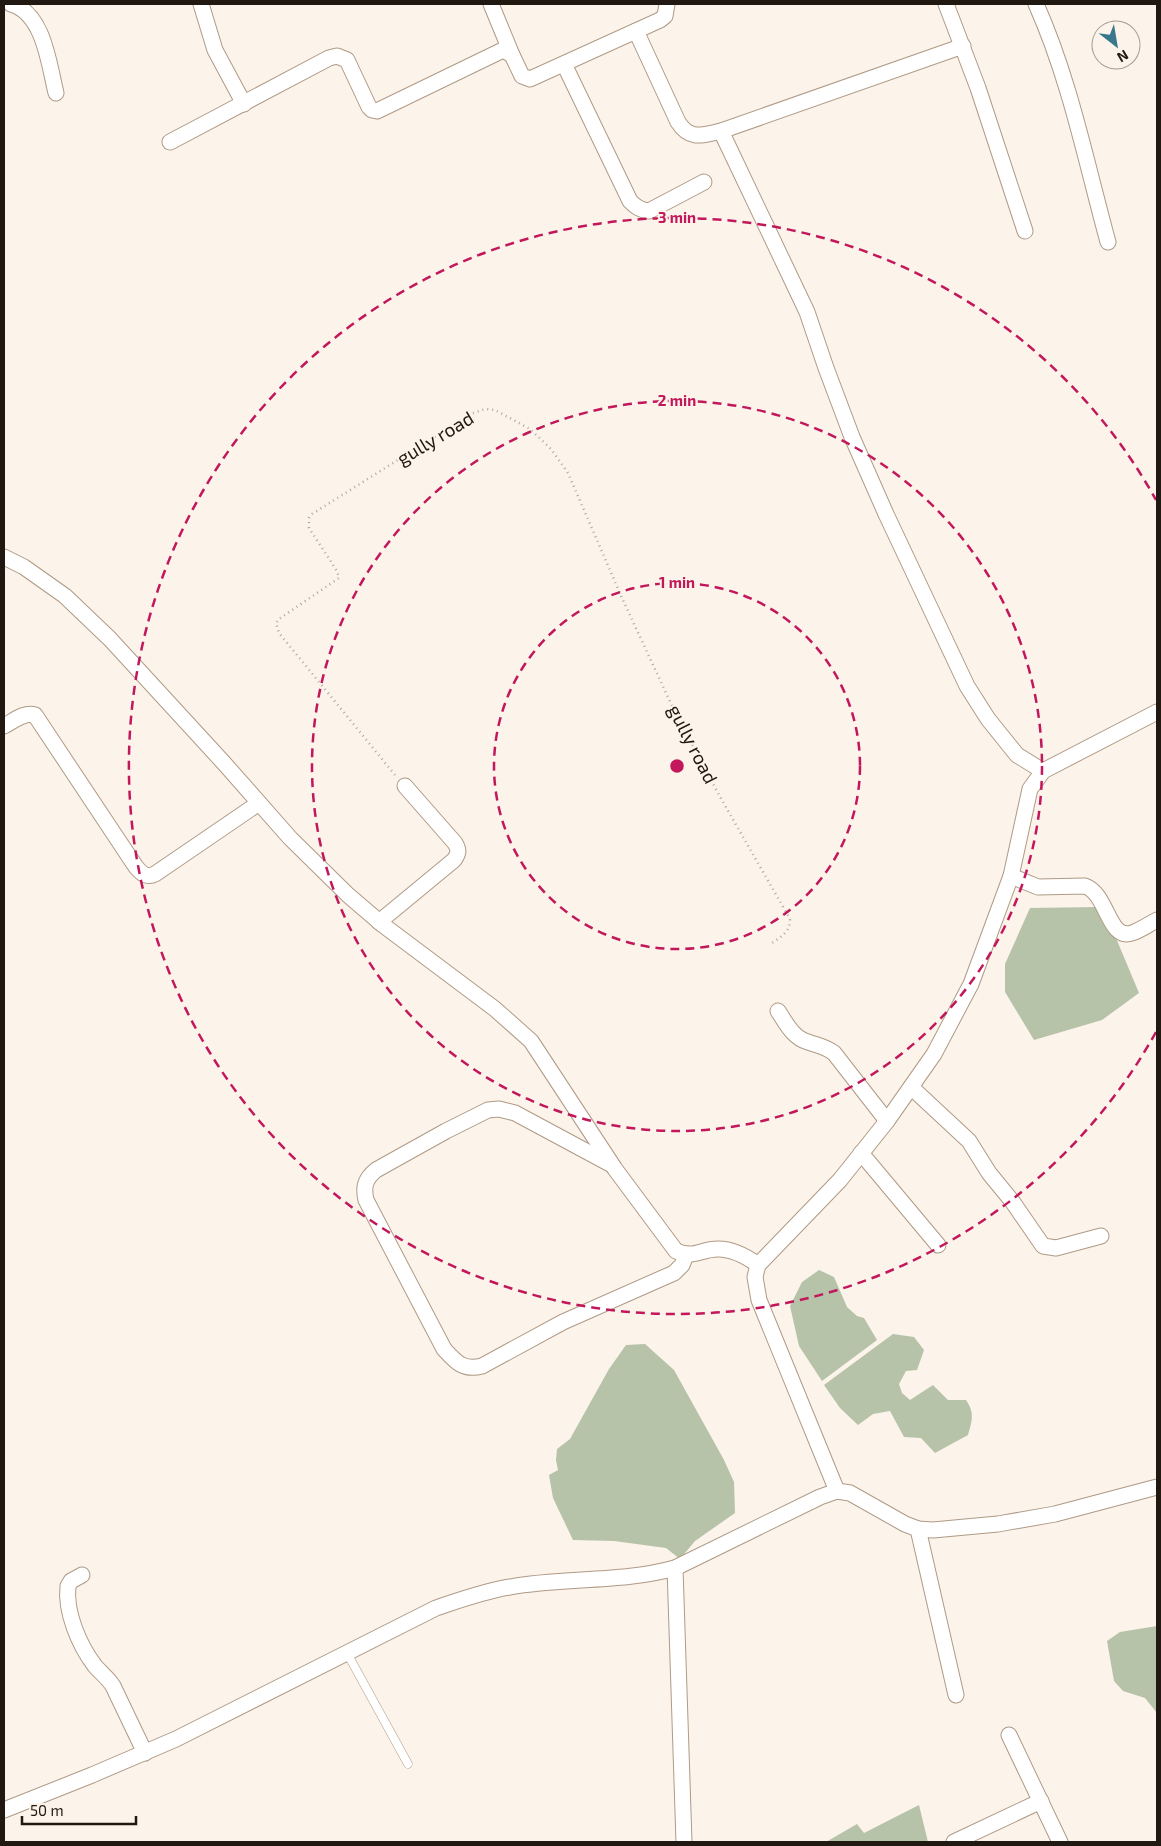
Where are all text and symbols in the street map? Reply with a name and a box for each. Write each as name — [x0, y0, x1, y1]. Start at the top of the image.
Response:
north arrow — [1091, 20, 1141, 70]
text: N — [1114, 47, 1132, 66]
text: 3 min — [658, 208, 696, 226]
text: 2 min — [658, 391, 696, 409]
street label: gully road — [392, 406, 477, 469]
text: 1 min — [659, 573, 695, 591]
street label: gully road — [664, 700, 723, 787]
centre of rings — [668, 757, 686, 775]
scale bar — [22, 1794, 136, 1826]
text: 50 m — [30, 1801, 64, 1819]

